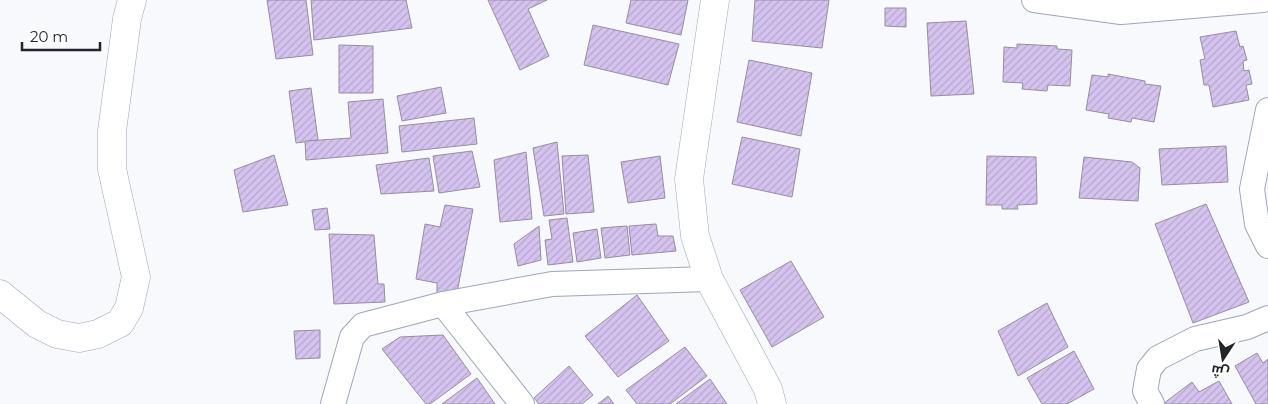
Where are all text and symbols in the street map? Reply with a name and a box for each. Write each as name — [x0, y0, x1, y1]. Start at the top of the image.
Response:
scale bar — [22, 20, 100, 52]
text: 20 m — [30, 27, 68, 46]
north arrow — [1198, 334, 1248, 384]
text: ش — [1210, 361, 1231, 382]

